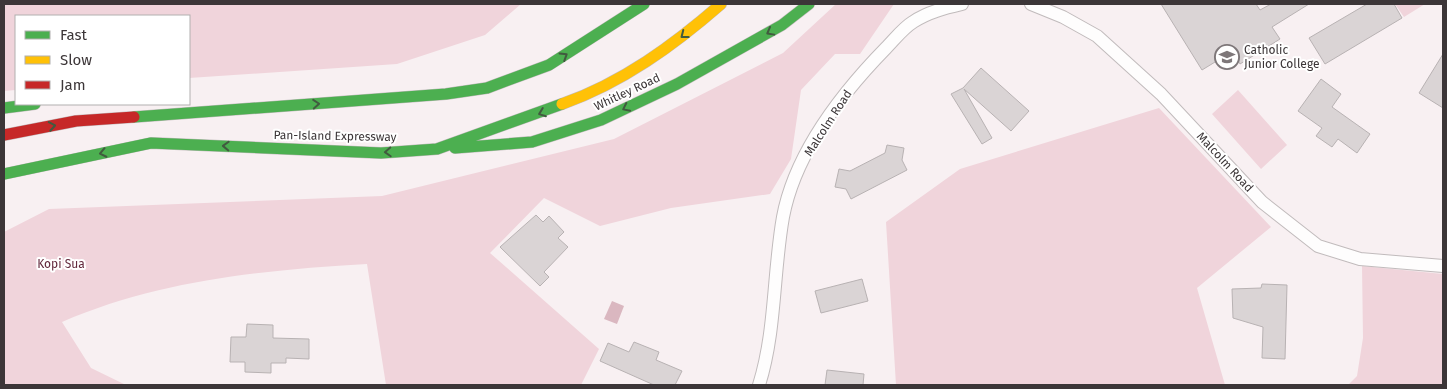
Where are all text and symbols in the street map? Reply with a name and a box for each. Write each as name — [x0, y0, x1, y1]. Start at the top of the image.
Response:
legend — [15, 15, 190, 105]
text: Fast — [60, 26, 87, 44]
one-way arrow — [766, 26, 775, 36]
one-way arrow — [681, 30, 690, 38]
place label: Catholic Junior College — [1244, 43, 1319, 71]
school or university icon: Catholic Junior College — [1214, 44, 1240, 70]
text: Slow — [60, 51, 92, 69]
one-way arrow — [559, 52, 568, 62]
street label: Whitley Road — [592, 71, 662, 113]
text: Jam — [60, 76, 86, 94]
street label: Malcolm Road — [801, 87, 855, 159]
one-way arrow — [312, 99, 320, 110]
one-way arrow — [622, 102, 631, 112]
one-way arrow — [538, 107, 547, 117]
one-way arrow — [47, 121, 56, 131]
street label: Pan-Island Expressway — [273, 128, 397, 144]
street label: Malcolm Road — [1194, 129, 1256, 195]
one-way arrow — [221, 141, 229, 152]
one-way arrow — [99, 147, 108, 158]
one-way arrow — [384, 147, 392, 158]
park label: Kopi Sua — [37, 257, 85, 271]

